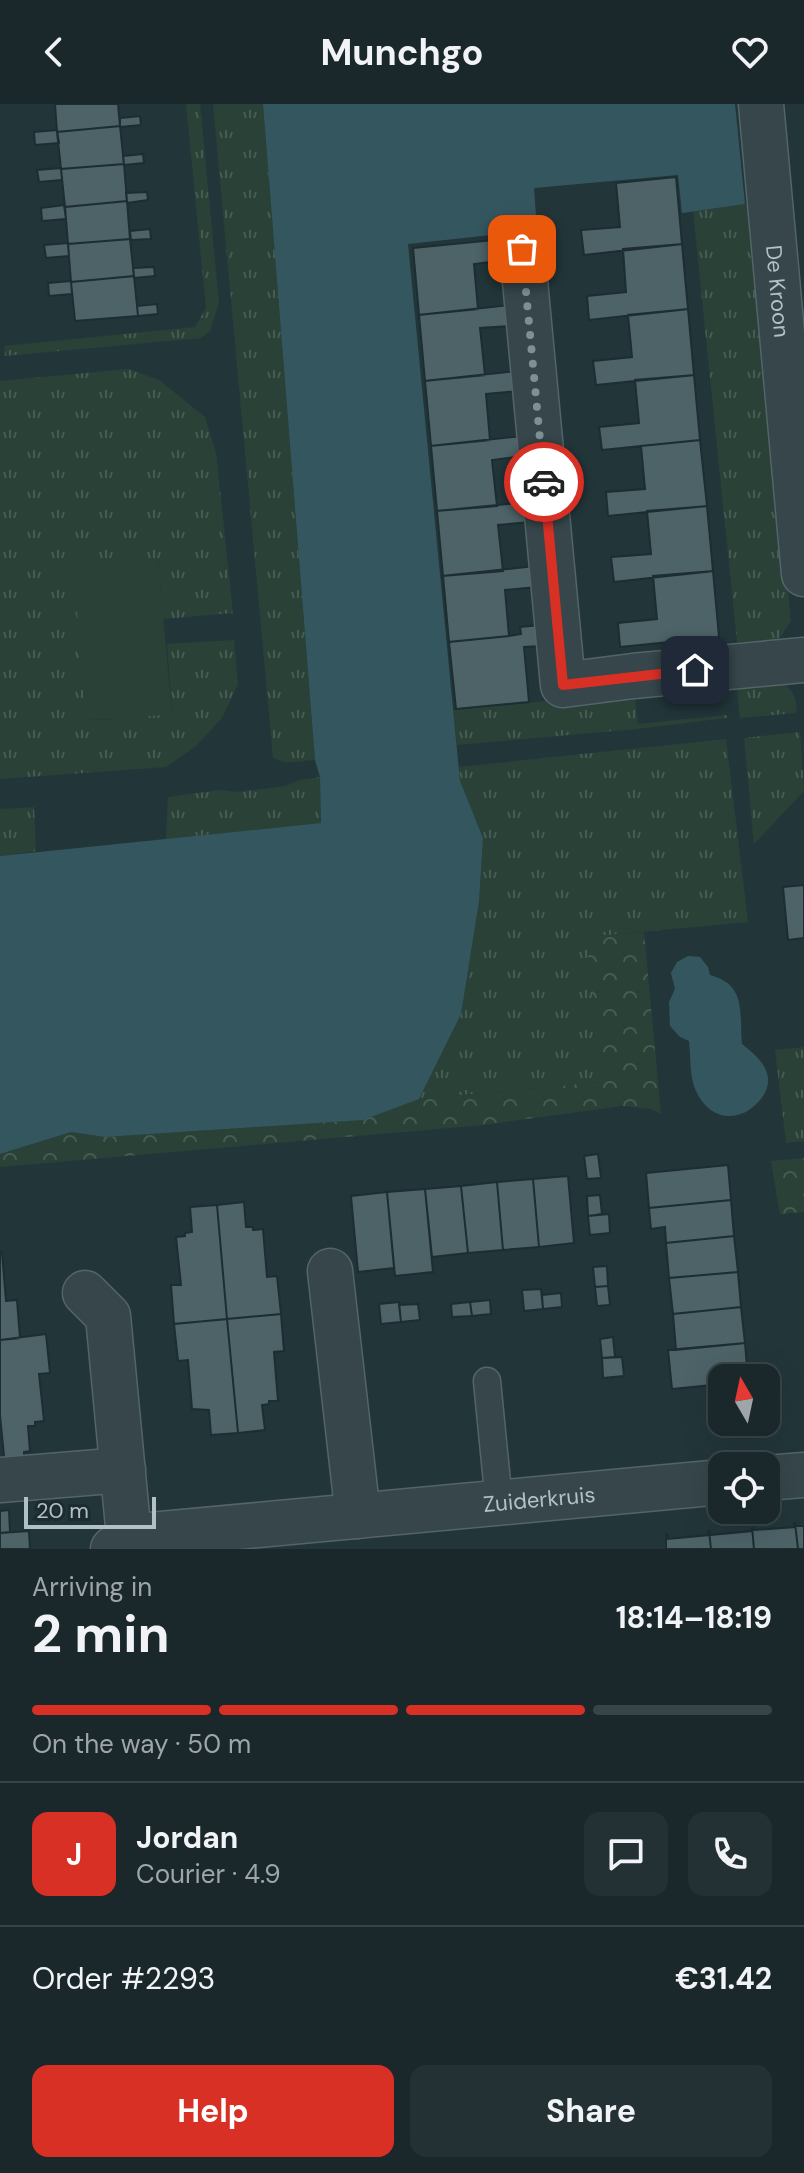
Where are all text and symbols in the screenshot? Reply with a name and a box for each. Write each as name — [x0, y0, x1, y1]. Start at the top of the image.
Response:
text: Munchgo — [320, 29, 484, 76]
icon: back — [32, 30, 76, 74]
icon: heart — [728, 30, 772, 74]
pin — [488, 215, 556, 283]
icon: bag — [500, 227, 544, 271]
street label: De Kroon — [759, 244, 796, 339]
courier — [504, 442, 584, 522]
icon: car — [522, 460, 566, 504]
pin — [661, 636, 729, 704]
icon: home — [673, 648, 717, 692]
north arrow — [708, 1364, 780, 1436]
map controls — [708, 1364, 780, 1524]
button: locate — [708, 1452, 780, 1524]
street label: Zuiderkruis — [482, 1480, 597, 1519]
scale bar — [24, 1493, 156, 1529]
text: 20 m — [36, 1496, 89, 1525]
text: Arriving in — [32, 1570, 152, 1604]
text: 18:14–18:19 — [616, 1598, 772, 1637]
text: 2 min — [32, 1600, 170, 1668]
text: On the way · 50 m — [32, 1727, 251, 1761]
button: chat — [584, 1812, 668, 1896]
button: phone — [688, 1812, 772, 1896]
text: Jordan — [136, 1818, 238, 1857]
text: J — [66, 1835, 82, 1874]
text: Courier · 4.9 — [136, 1857, 281, 1891]
text: Order #2293 — [32, 1959, 215, 1998]
text: €31.42 — [675, 1959, 772, 1998]
button: Help — [32, 2065, 394, 2157]
button: Share — [410, 2065, 772, 2157]

